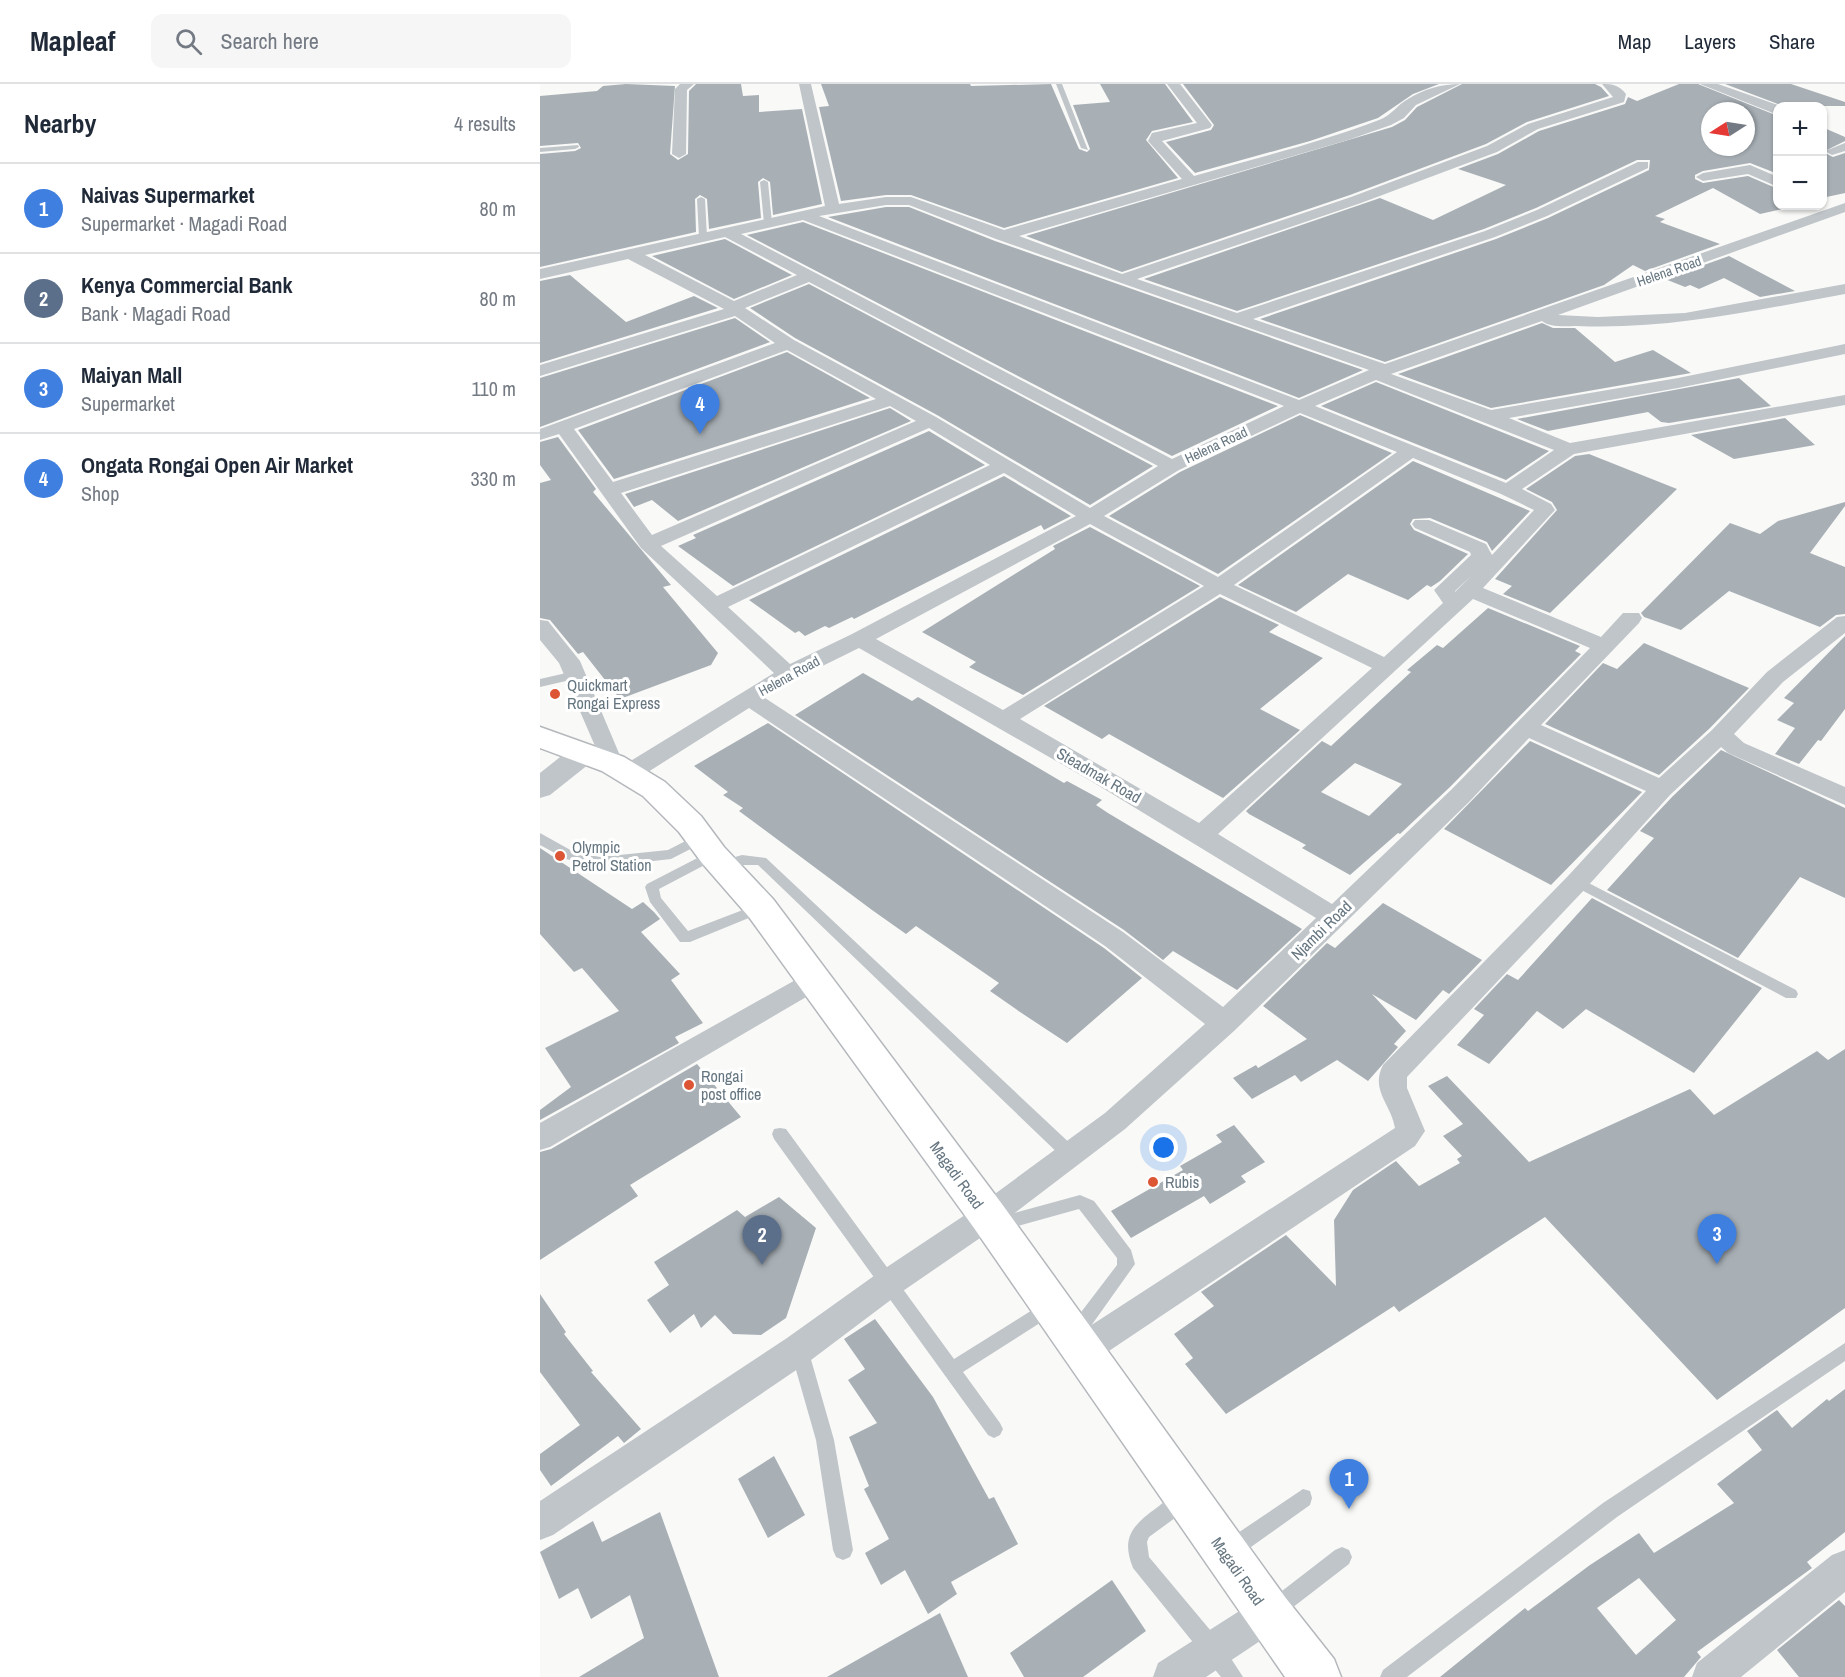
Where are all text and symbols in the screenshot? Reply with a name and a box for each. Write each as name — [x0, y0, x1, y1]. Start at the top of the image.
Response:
search box — [151, 14, 571, 68]
text: Mapleaf — [30, 22, 115, 60]
icon: search — [172, 25, 205, 58]
text: Search here — [220, 26, 319, 56]
text: Map — [1618, 27, 1651, 56]
text: Layers — [1684, 27, 1736, 56]
text: Share — [1769, 27, 1815, 56]
north arrow — [1701, 102, 1755, 156]
map controls — [1773, 102, 1827, 210]
button: + — [1773, 102, 1827, 156]
text: Nearby — [24, 106, 96, 141]
text: 4 results — [454, 110, 516, 137]
button: − — [1773, 156, 1827, 210]
text: Naivas Supermarket — [81, 180, 254, 210]
text: 1 — [39, 195, 48, 222]
text: 80 m — [480, 195, 516, 222]
text: Supermarket · Magadi Road — [81, 210, 287, 237]
street label: Helena Road — [1634, 252, 1704, 290]
text: Kenya Commercial Bank — [81, 270, 293, 300]
text: 2 — [39, 285, 48, 312]
text: 80 m — [480, 285, 516, 312]
text: Bank · Magadi Road — [81, 300, 231, 327]
text: Maiyan Mall — [81, 360, 182, 390]
text: 3 — [39, 375, 48, 402]
text: 110 m — [472, 375, 516, 402]
pin: 4 — [680, 384, 720, 434]
text: Supermarket — [81, 390, 175, 417]
street label: Helena Road — [1182, 423, 1250, 467]
text: Ongata Rongai Open Air Market — [81, 450, 353, 480]
text: 4 — [39, 465, 48, 492]
text: 330 m — [470, 465, 516, 492]
text: Shop — [81, 480, 119, 507]
street label: Helena Road — [755, 652, 823, 700]
place label: Quickmart Rongai Express — [567, 674, 660, 714]
marker: Quickmart Rongai Express — [548, 687, 562, 701]
street label: Steadmak Road — [1053, 742, 1145, 808]
place label: Olympic Petrol Station — [572, 836, 652, 876]
marker: Olympic Petrol Station — [553, 849, 567, 863]
street label: Njambi Road — [1286, 895, 1356, 965]
place label: Rongai post office — [701, 1065, 761, 1105]
marker: Rongai post office — [682, 1078, 696, 1092]
your location — [1149, 1133, 1178, 1162]
street label: Magadi Road — [925, 1137, 989, 1213]
place label: Rubis — [1165, 1171, 1199, 1193]
marker: Rubis — [1146, 1175, 1160, 1189]
pin: 3 — [1698, 1214, 1736, 1264]
pin: 2 — [742, 1216, 782, 1265]
pin: 1 — [1330, 1460, 1368, 1509]
street label: Magadi Road — [1206, 1532, 1270, 1610]

